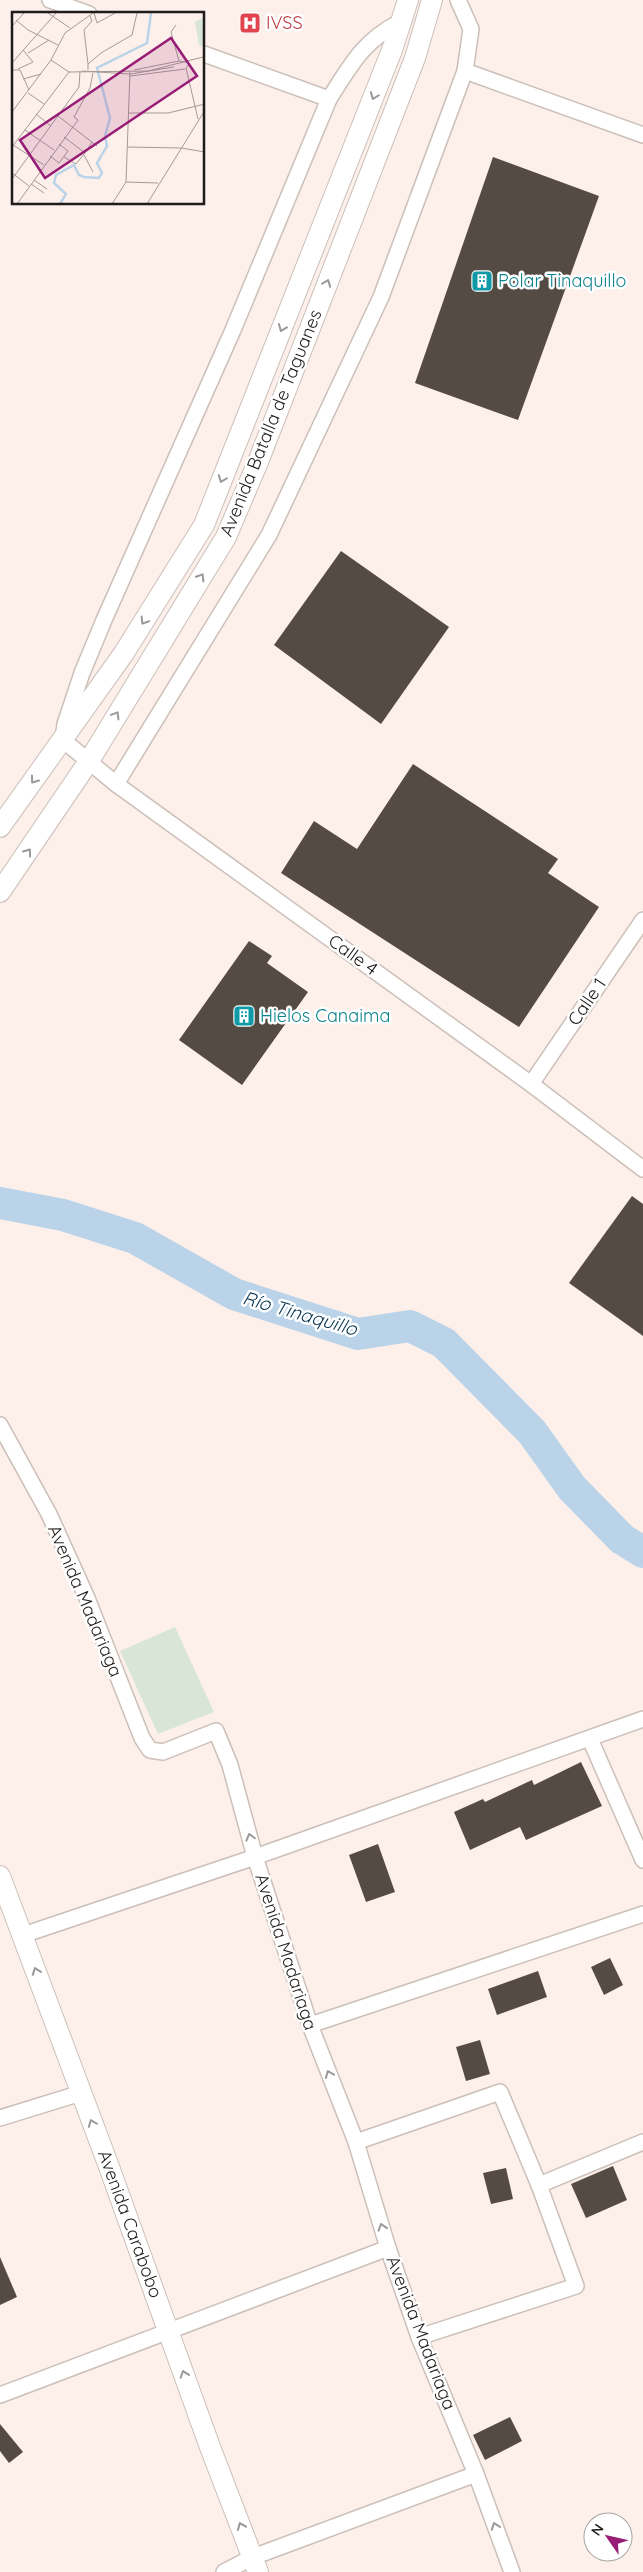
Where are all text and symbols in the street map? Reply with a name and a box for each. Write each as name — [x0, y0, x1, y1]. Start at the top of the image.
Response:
hospital icon: IVSS — [238, 11, 262, 35]
place label: IVSS — [266, 11, 303, 34]
inset map — [12, 12, 205, 205]
one-way arrow — [370, 91, 380, 99]
building icon: Polar Tinaquillo — [470, 269, 494, 293]
place label: Polar Tinaquillo — [498, 269, 626, 292]
one-way arrow — [321, 279, 331, 288]
street label: Avenida Batalla de Taguanes — [214, 306, 327, 540]
one-way arrow — [278, 323, 288, 332]
one-way arrow — [218, 474, 228, 483]
one-way arrow — [195, 573, 205, 582]
one-way arrow — [140, 615, 150, 624]
one-way arrow — [110, 712, 120, 721]
one-way arrow — [31, 774, 41, 783]
one-way arrow — [23, 849, 31, 858]
street label: Calle 4 — [324, 929, 382, 980]
street label: Calle 1 — [562, 974, 611, 1030]
building icon: Hielos Canaima — [232, 1004, 256, 1028]
place label: Hielos Canaima — [260, 1004, 390, 1027]
water label: Río Tinaquillo — [240, 1285, 361, 1341]
street label: Avenida Madariaga — [43, 1521, 128, 1680]
one-way arrow — [245, 1833, 255, 1841]
street label: Avenida Madariaga — [250, 1871, 323, 2033]
one-way arrow — [32, 1967, 42, 1975]
one-way arrow — [325, 2070, 335, 2079]
one-way arrow — [88, 2119, 99, 2128]
street label: Avenida Carabobo — [93, 2147, 168, 2301]
one-way arrow — [377, 2224, 387, 2232]
street label: Avenida Madariaga — [382, 2253, 461, 2413]
one-way arrow — [180, 2371, 190, 2379]
north arrow — [583, 2512, 633, 2562]
text: N — [587, 2520, 608, 2539]
one-way arrow — [491, 2522, 501, 2531]
one-way arrow — [237, 2523, 247, 2531]

